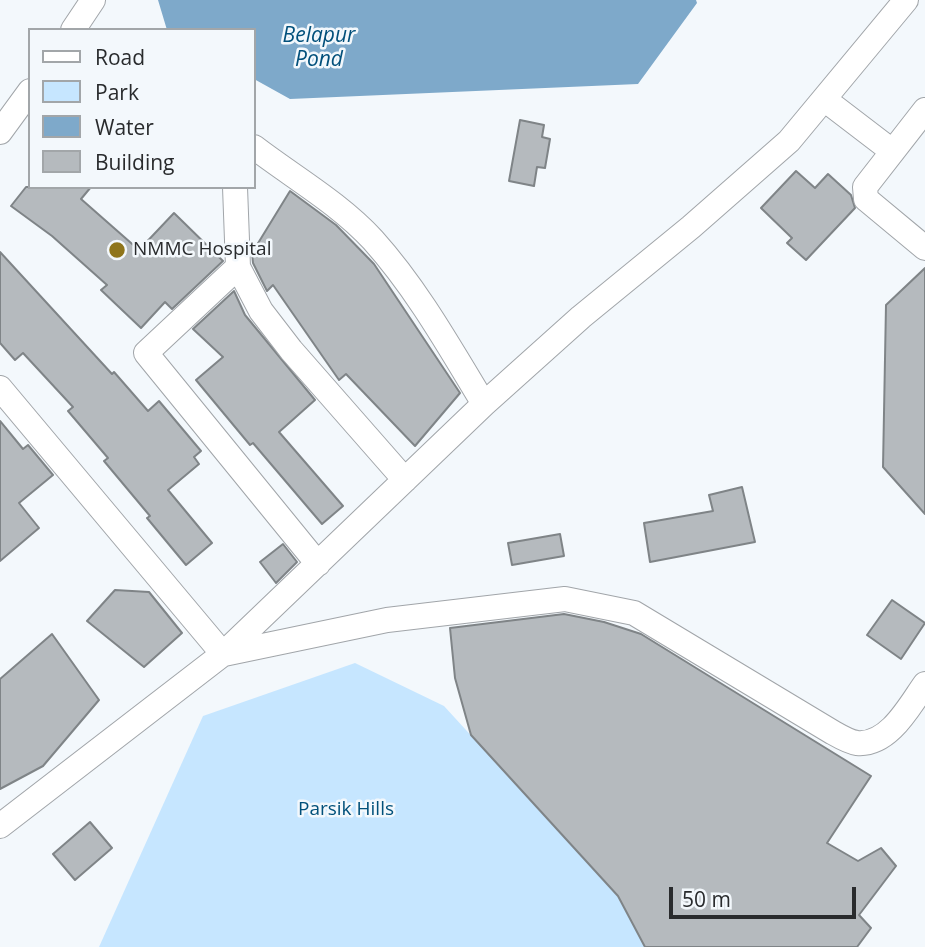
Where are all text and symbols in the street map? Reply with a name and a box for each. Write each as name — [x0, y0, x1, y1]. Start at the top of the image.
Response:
water label: Belapur Pond — [283, 23, 355, 73]
legend — [28, 28, 256, 189]
text: Road — [95, 43, 145, 71]
text: Park — [95, 78, 139, 106]
text: Water — [95, 113, 154, 141]
text: Building — [95, 148, 174, 176]
place label: NMMC Hospital — [133, 239, 271, 261]
marker: NMMC Hospital — [107, 240, 127, 260]
park label: Parsik Hills — [298, 799, 394, 821]
scale bar — [673, 874, 860, 918]
text: 50 m — [682, 885, 731, 913]

